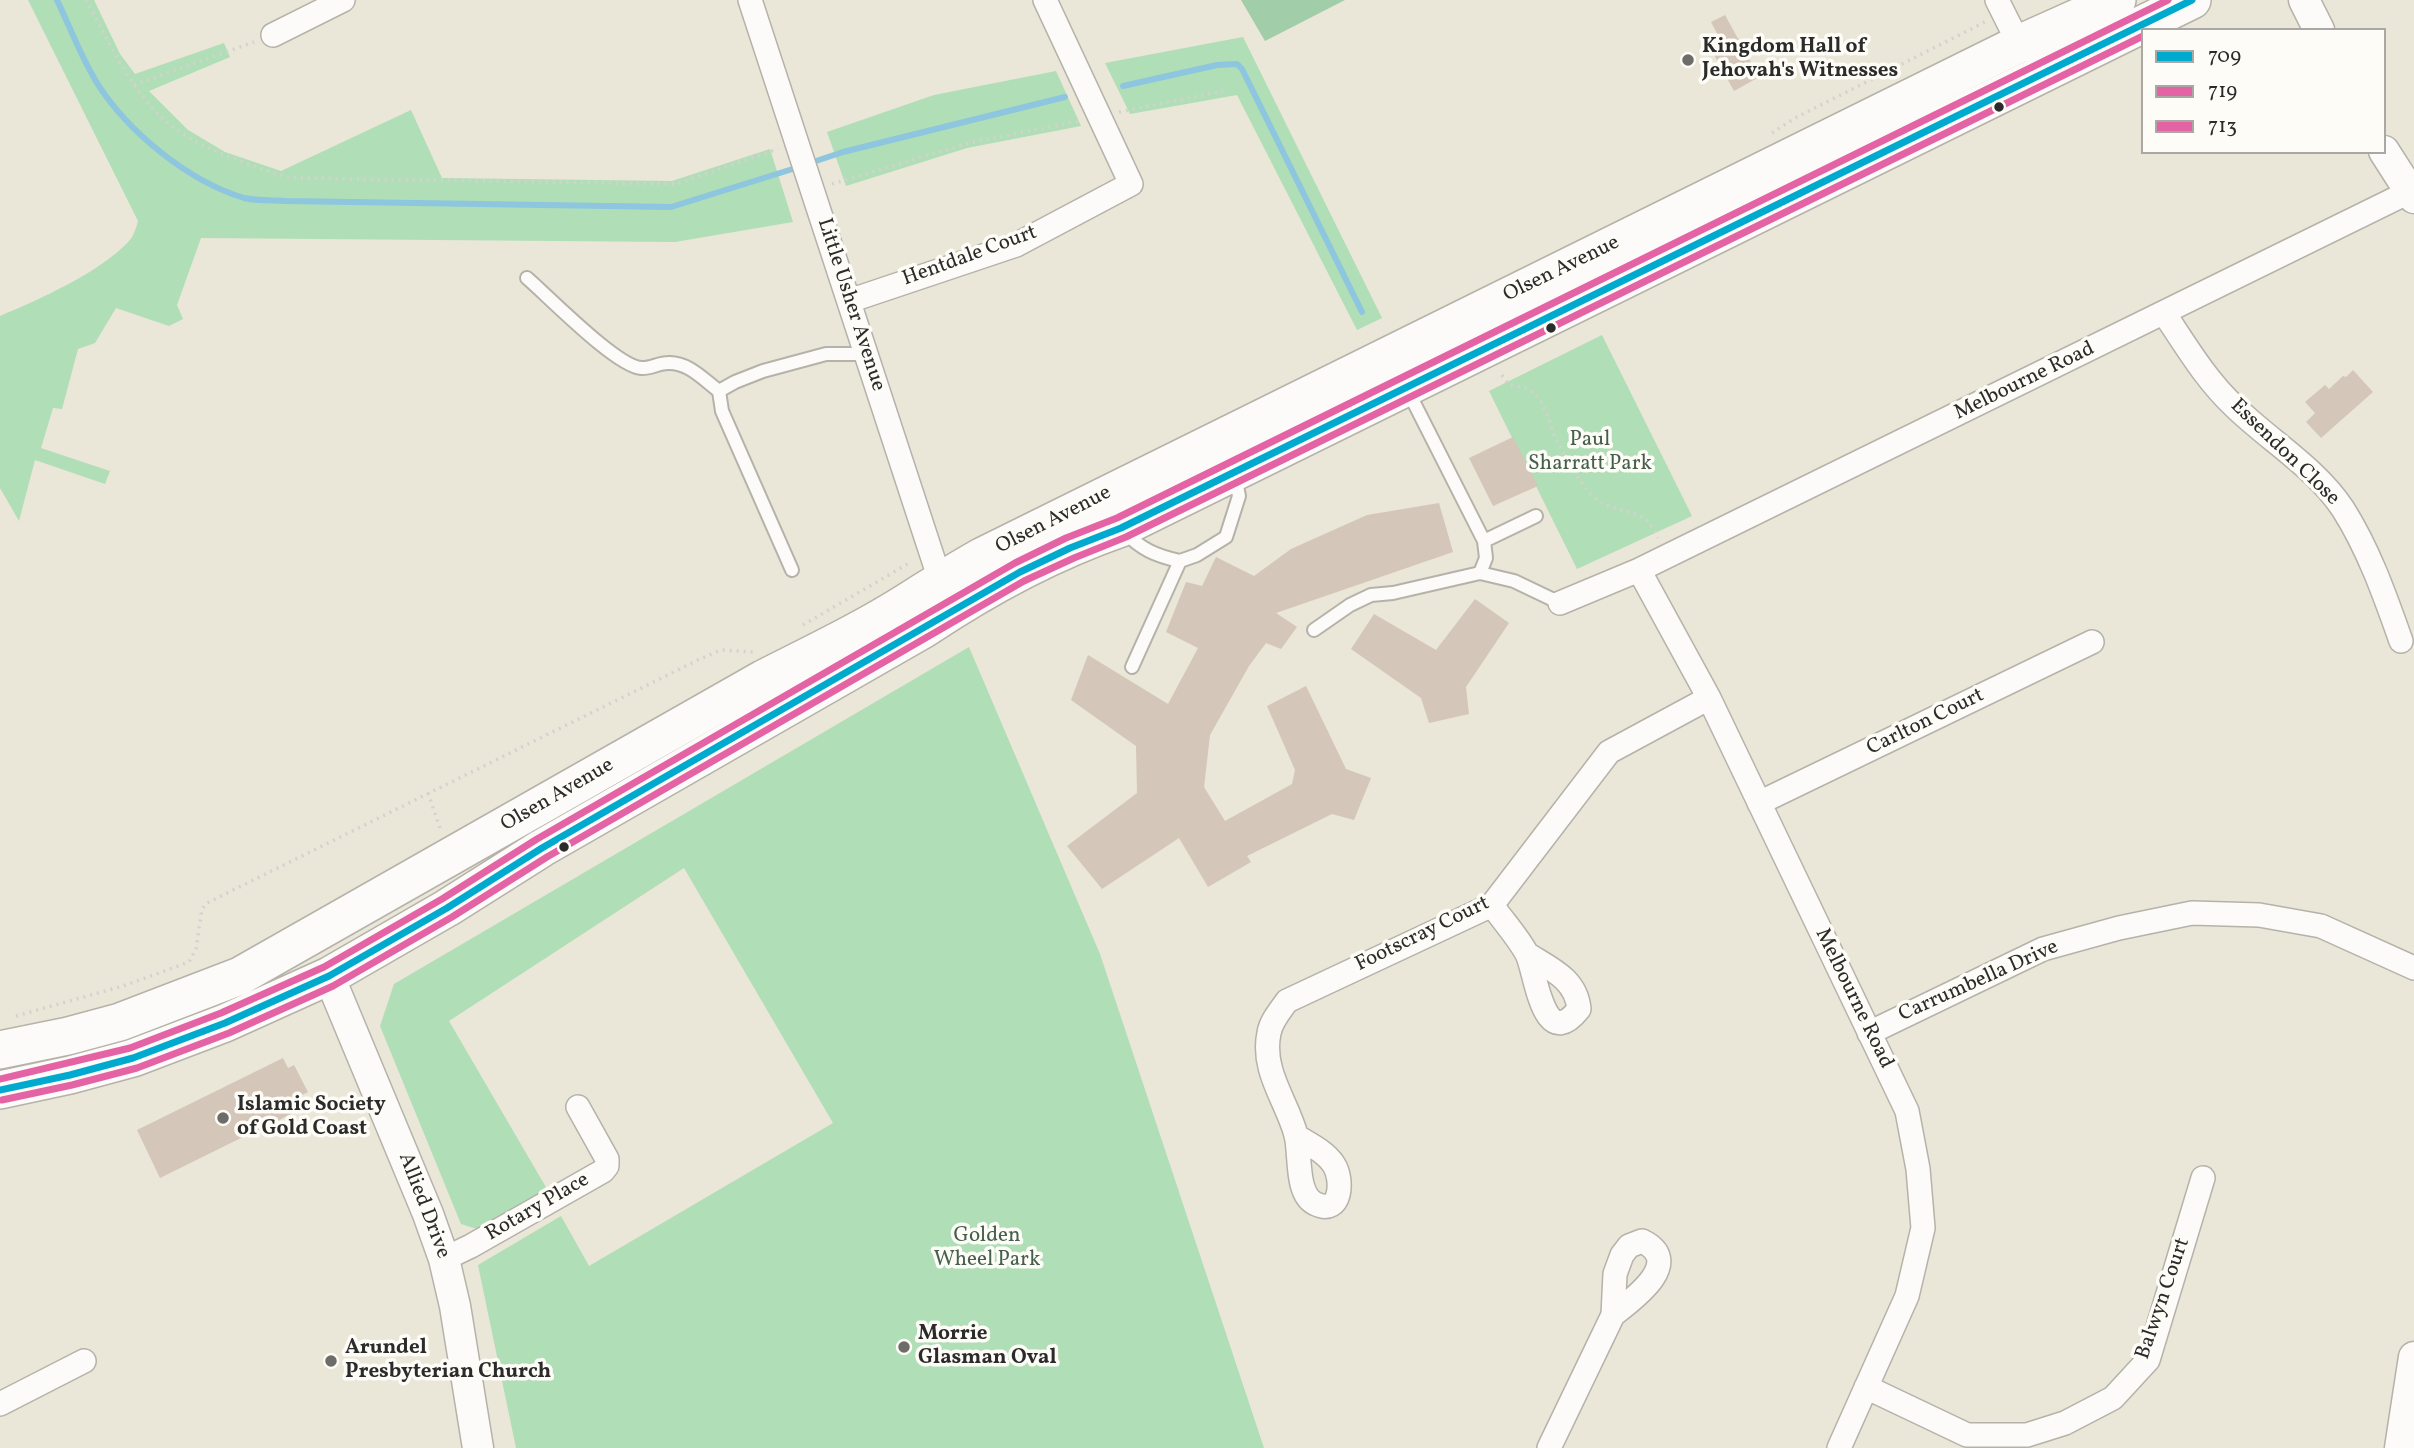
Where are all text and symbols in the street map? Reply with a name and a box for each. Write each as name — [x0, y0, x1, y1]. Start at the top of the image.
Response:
legend — [2141, 28, 2386, 154]
place label: Kingdom Hall of Jehovah's Witnesses — [1702, 35, 1898, 85]
text: 709 — [2208, 42, 2241, 71]
marker: Kingdom Hall of Jehovah's Witnesses — [1680, 52, 1696, 68]
text: 719 — [2208, 77, 2237, 106]
unlabelled marker — [1992, 100, 2006, 114]
text: 713 — [2208, 112, 2237, 141]
street label: Little Usher Avenue — [810, 215, 890, 395]
street label: Hentdale Court — [899, 221, 1041, 293]
street label: Olsen Avenue — [1500, 231, 1624, 309]
unlabelled marker — [1544, 321, 1558, 335]
street label: Melbourne Road — [1951, 337, 2099, 427]
street label: Essendon Close — [2224, 394, 2344, 512]
park label: Paul Sharratt Park — [1528, 428, 1652, 478]
street label: Olsen Avenue — [992, 481, 1116, 561]
street label: Carlton Court — [1863, 684, 1989, 762]
street label: Olsen Avenue — [497, 754, 619, 838]
unlabelled marker — [557, 840, 571, 854]
street label: Footscray Court — [1352, 892, 1494, 978]
street label: Melbourne Road — [1808, 925, 1898, 1073]
street label: Carrumbella Drive — [1895, 935, 2063, 1029]
place label: Islamic Society of Gold Coast — [237, 1093, 386, 1143]
marker: Islamic Society of Gold Coast — [215, 1110, 231, 1126]
street label: Allied Drive — [391, 1150, 455, 1262]
street label: Rotary Place — [482, 1168, 594, 1248]
park label: Golden Wheel Park — [934, 1224, 1040, 1274]
street label: Balwyn Court — [2131, 1235, 2197, 1363]
place label: Morrie Glasman Oval — [918, 1322, 1057, 1372]
place label: Arundel Presbyterian Church — [345, 1336, 551, 1386]
marker: Morrie Glasman Oval — [896, 1339, 912, 1355]
marker: Arundel Presbyterian Church — [323, 1353, 339, 1369]

